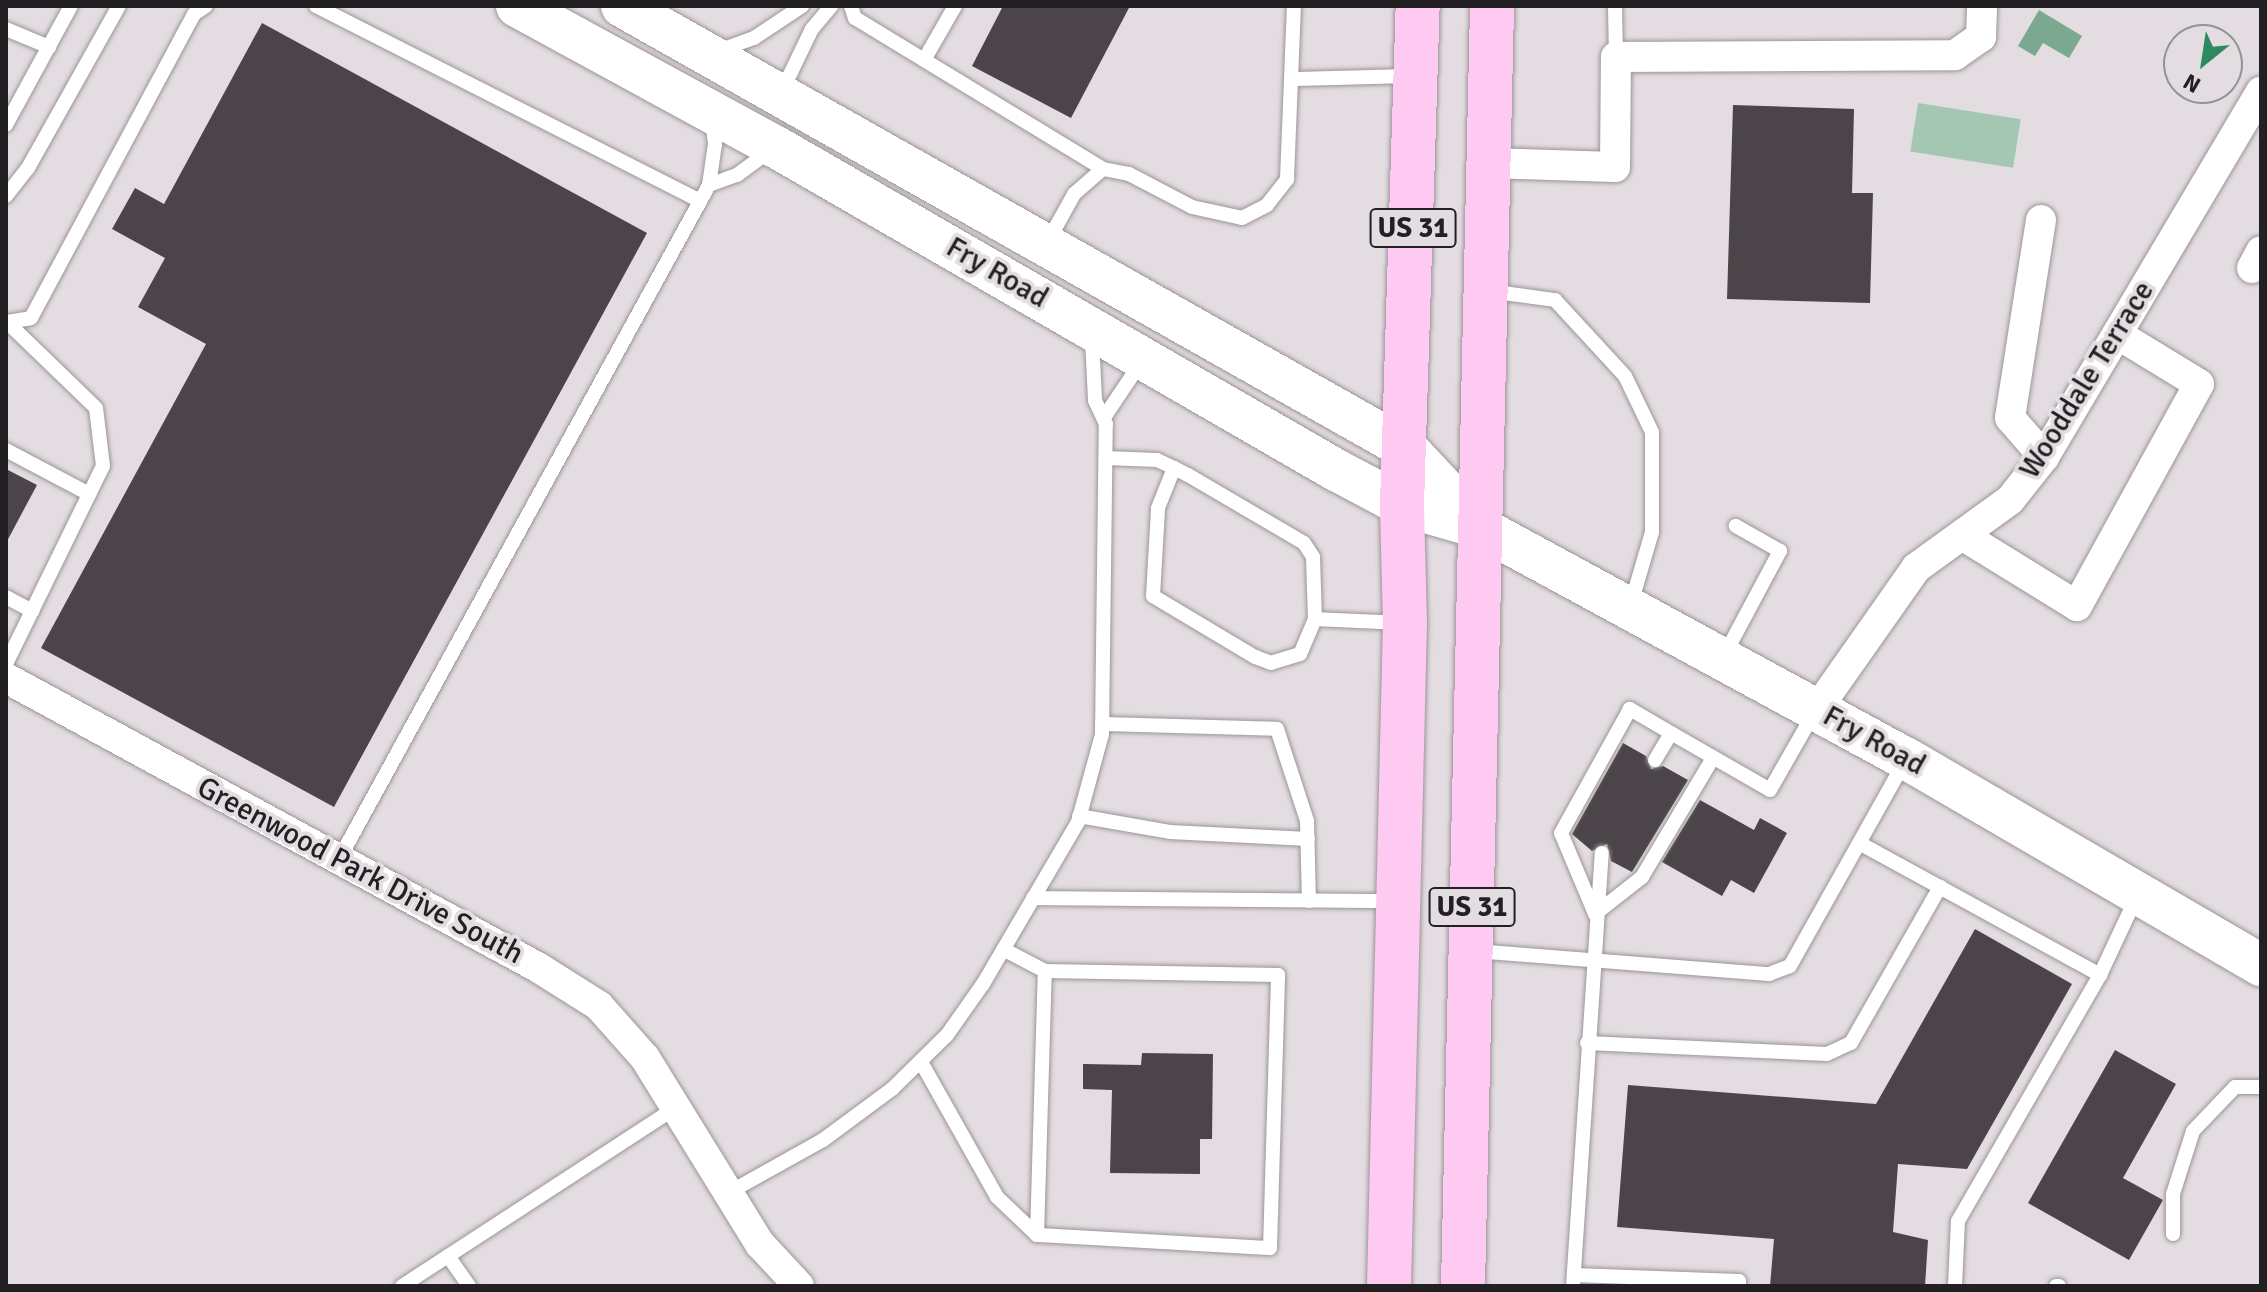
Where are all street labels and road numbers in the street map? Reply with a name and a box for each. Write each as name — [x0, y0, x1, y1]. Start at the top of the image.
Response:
road number: US 31 — [1369, 204, 1457, 252]
street label: Fry Road — [940, 230, 1054, 316]
street label: Wooddale Terrace — [2012, 275, 2162, 485]
street label: Fry Road — [1816, 698, 1932, 784]
street label: Greenwood Park Drive South — [191, 770, 529, 972]
road number: US 31 — [1428, 883, 1516, 931]

